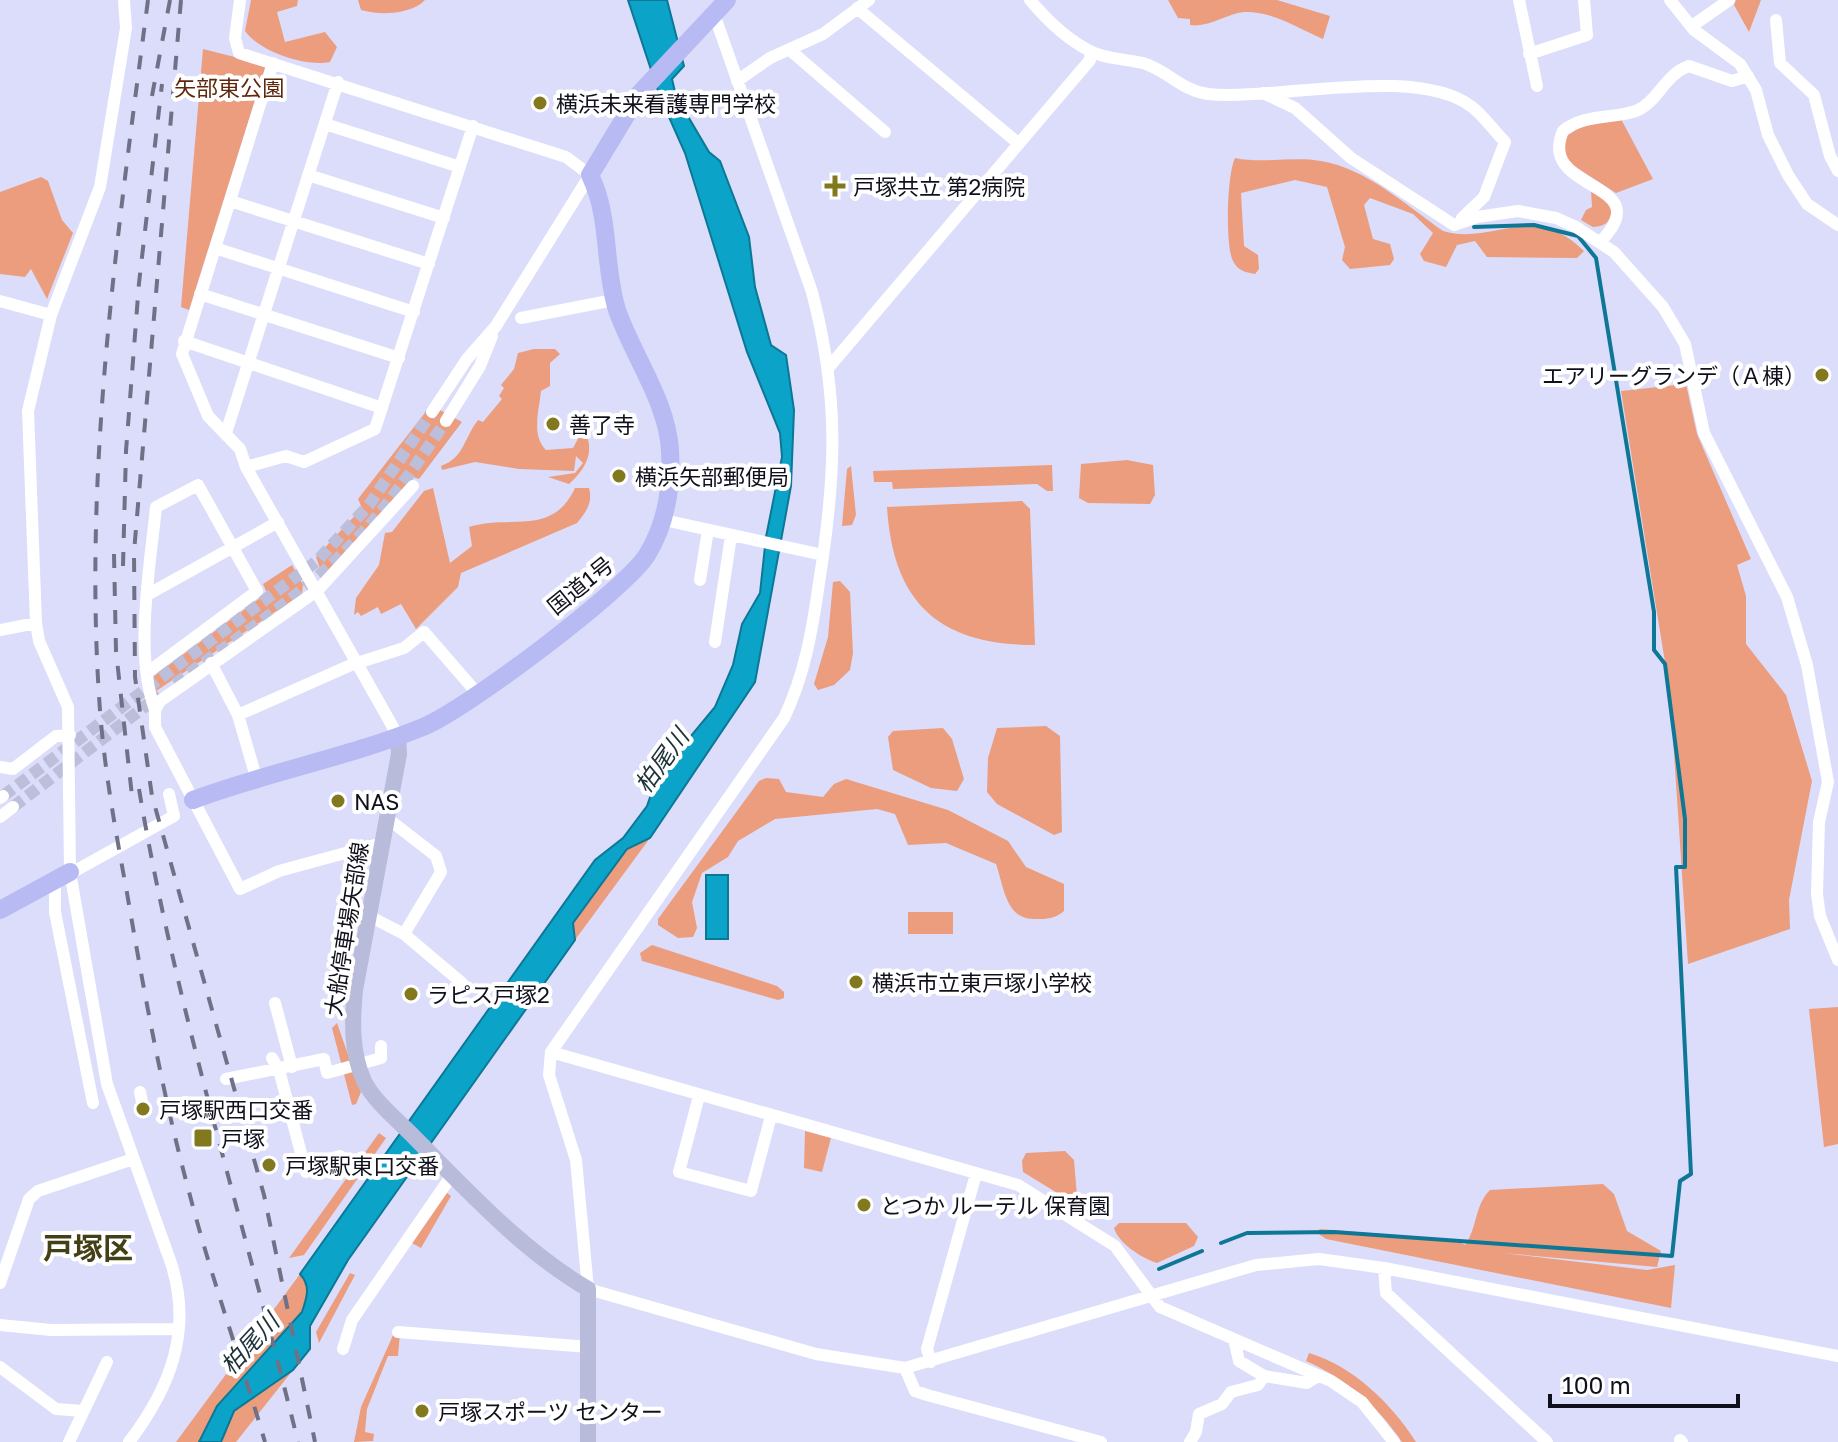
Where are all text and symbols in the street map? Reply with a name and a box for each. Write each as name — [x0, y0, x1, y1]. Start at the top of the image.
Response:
park label: 矢部東公園 — [174, 74, 284, 101]
place label: 横浜未来看護専門学校 — [556, 90, 776, 117]
marker: 横浜未来看護専門学校 — [531, 94, 549, 112]
place label: 戸塚共立 第2病院 — [853, 173, 1025, 200]
marker: 戸塚共立 第2病院 — [824, 175, 846, 197]
place label: エアリーグランデ（Ａ棟） — [1542, 362, 1806, 389]
marker: エアリーグランデ（Ａ棟） — [1813, 366, 1831, 384]
place label: 善了寺 — [569, 411, 635, 438]
marker: 善了寺 — [544, 415, 562, 433]
place label: 横浜矢部郵便局 — [635, 463, 789, 490]
marker: 横浜矢部郵便局 — [610, 467, 628, 485]
street label: 国道1号 — [542, 550, 618, 620]
water label: 柏尾川 — [628, 720, 696, 798]
place label: NAS — [354, 788, 399, 815]
marker: NAS — [329, 792, 347, 810]
street label: 大船停車場矢部線 — [319, 840, 373, 1018]
place label: 横浜市立東戸塚小学校 — [872, 969, 1092, 996]
marker: 横浜市立東戸塚小学校 — [847, 973, 865, 991]
place label: ラピス戸塚2 — [427, 981, 550, 1008]
marker: ラピス戸塚2 — [402, 985, 420, 1003]
place label: 戸塚駅西口交番 — [159, 1096, 313, 1123]
marker: 戸塚駅西口交番 — [134, 1100, 152, 1118]
place label: 戸塚 — [221, 1125, 265, 1152]
marker: 戸塚 — [192, 1127, 214, 1149]
place label: 戸塚駅東口交番 — [285, 1152, 439, 1179]
marker: 戸塚駅東口交番 — [260, 1156, 278, 1174]
place label: とつか ルーテル 保育園 — [880, 1192, 1110, 1219]
marker: とつか ルーテル 保育園 — [855, 1196, 873, 1214]
district label: 戸塚区 — [43, 1230, 133, 1266]
water label: 柏尾川 — [214, 1305, 286, 1379]
scale bar — [1550, 1358, 1738, 1408]
text: 100 m — [1562, 1370, 1631, 1399]
place label: 戸塚スポーツ センター — [438, 1398, 663, 1425]
marker: 戸塚スポーツ センター — [413, 1402, 431, 1420]

